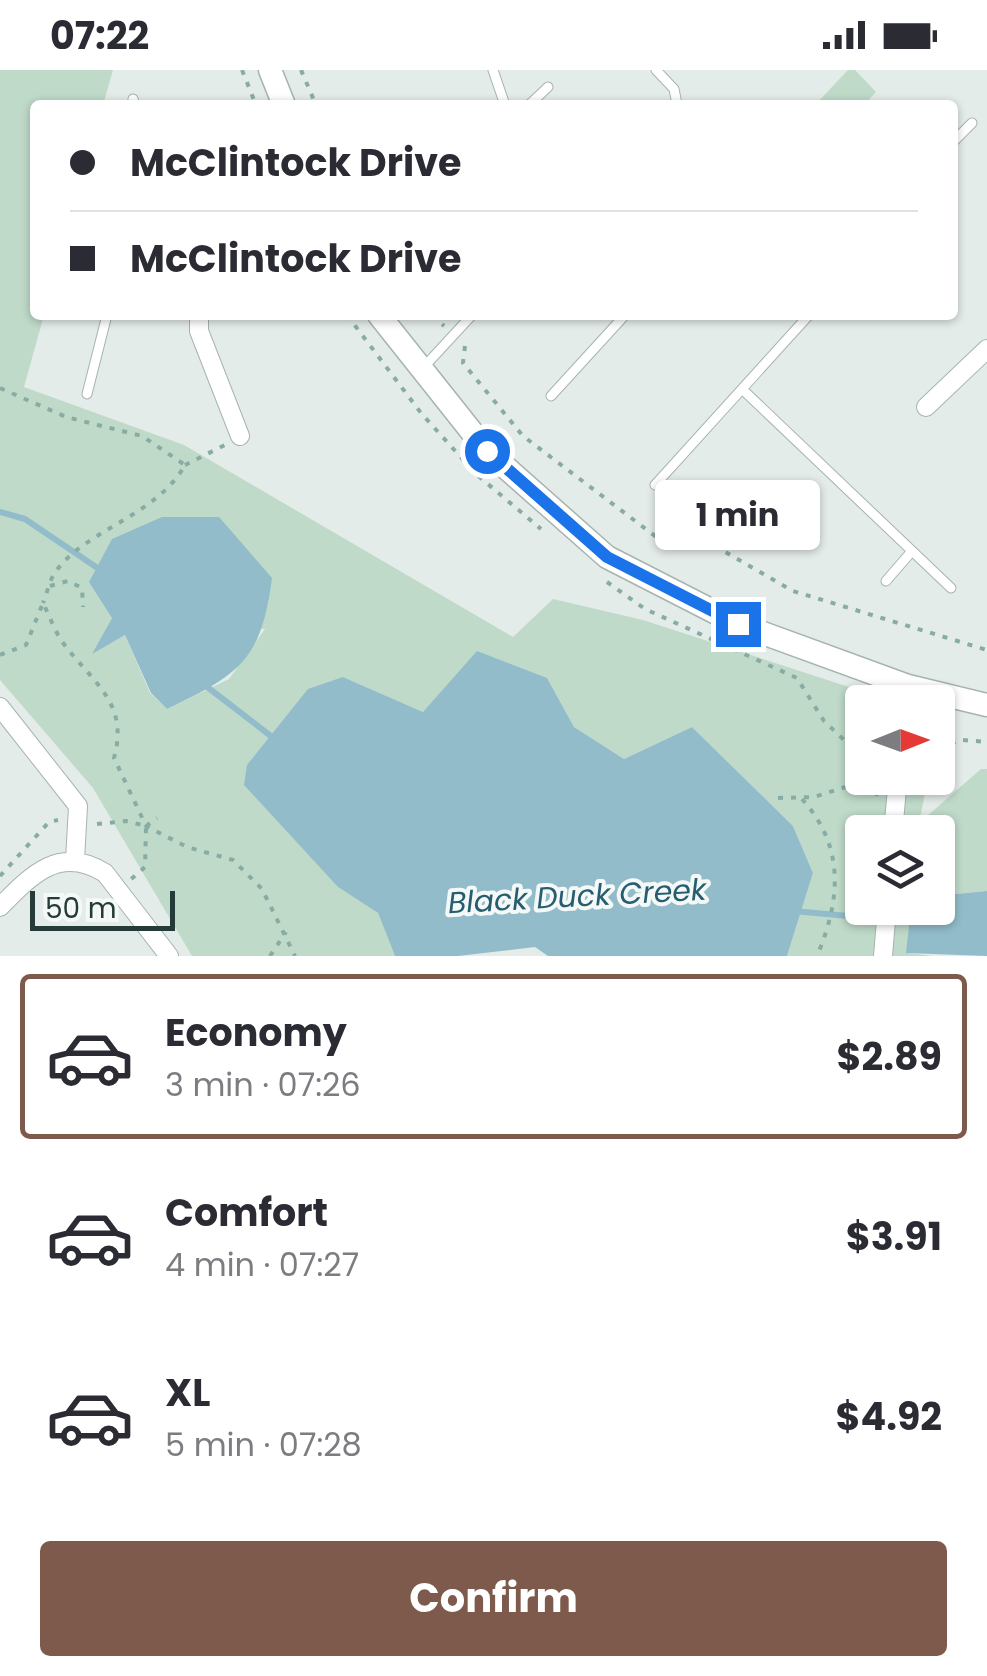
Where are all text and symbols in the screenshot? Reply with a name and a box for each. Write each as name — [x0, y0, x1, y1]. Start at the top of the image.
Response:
text: 07:22 — [50, 9, 149, 62]
text: McClintock Drive — [130, 136, 461, 189]
text: McClintock Drive — [130, 232, 461, 285]
route start — [465, 429, 510, 474]
callout: 1 min — [656, 479, 820, 549]
text: 1 min — [696, 492, 779, 537]
route end — [716, 602, 761, 647]
north arrow — [845, 685, 955, 795]
map controls — [845, 685, 955, 925]
button: layers — [845, 815, 955, 925]
water label: Black Duck Creek — [447, 868, 709, 924]
scale bar — [30, 886, 175, 930]
text: 50 m — [45, 889, 116, 928]
text: Economy — [165, 1006, 347, 1059]
icon: car — [45, 1012, 135, 1102]
text: $2.89 — [837, 1030, 942, 1083]
text: 3 min · 07:26 — [165, 1062, 361, 1107]
text: Comfort — [165, 1186, 328, 1239]
icon: car — [45, 1192, 135, 1282]
text: $3.91 — [846, 1210, 942, 1263]
text: 4 min · 07:27 — [165, 1242, 359, 1287]
text: XL — [165, 1366, 210, 1419]
icon: car — [45, 1372, 135, 1462]
text: $4.92 — [835, 1390, 942, 1443]
text: 5 min · 07:28 — [165, 1422, 362, 1467]
button: Confirm — [40, 1541, 947, 1656]

